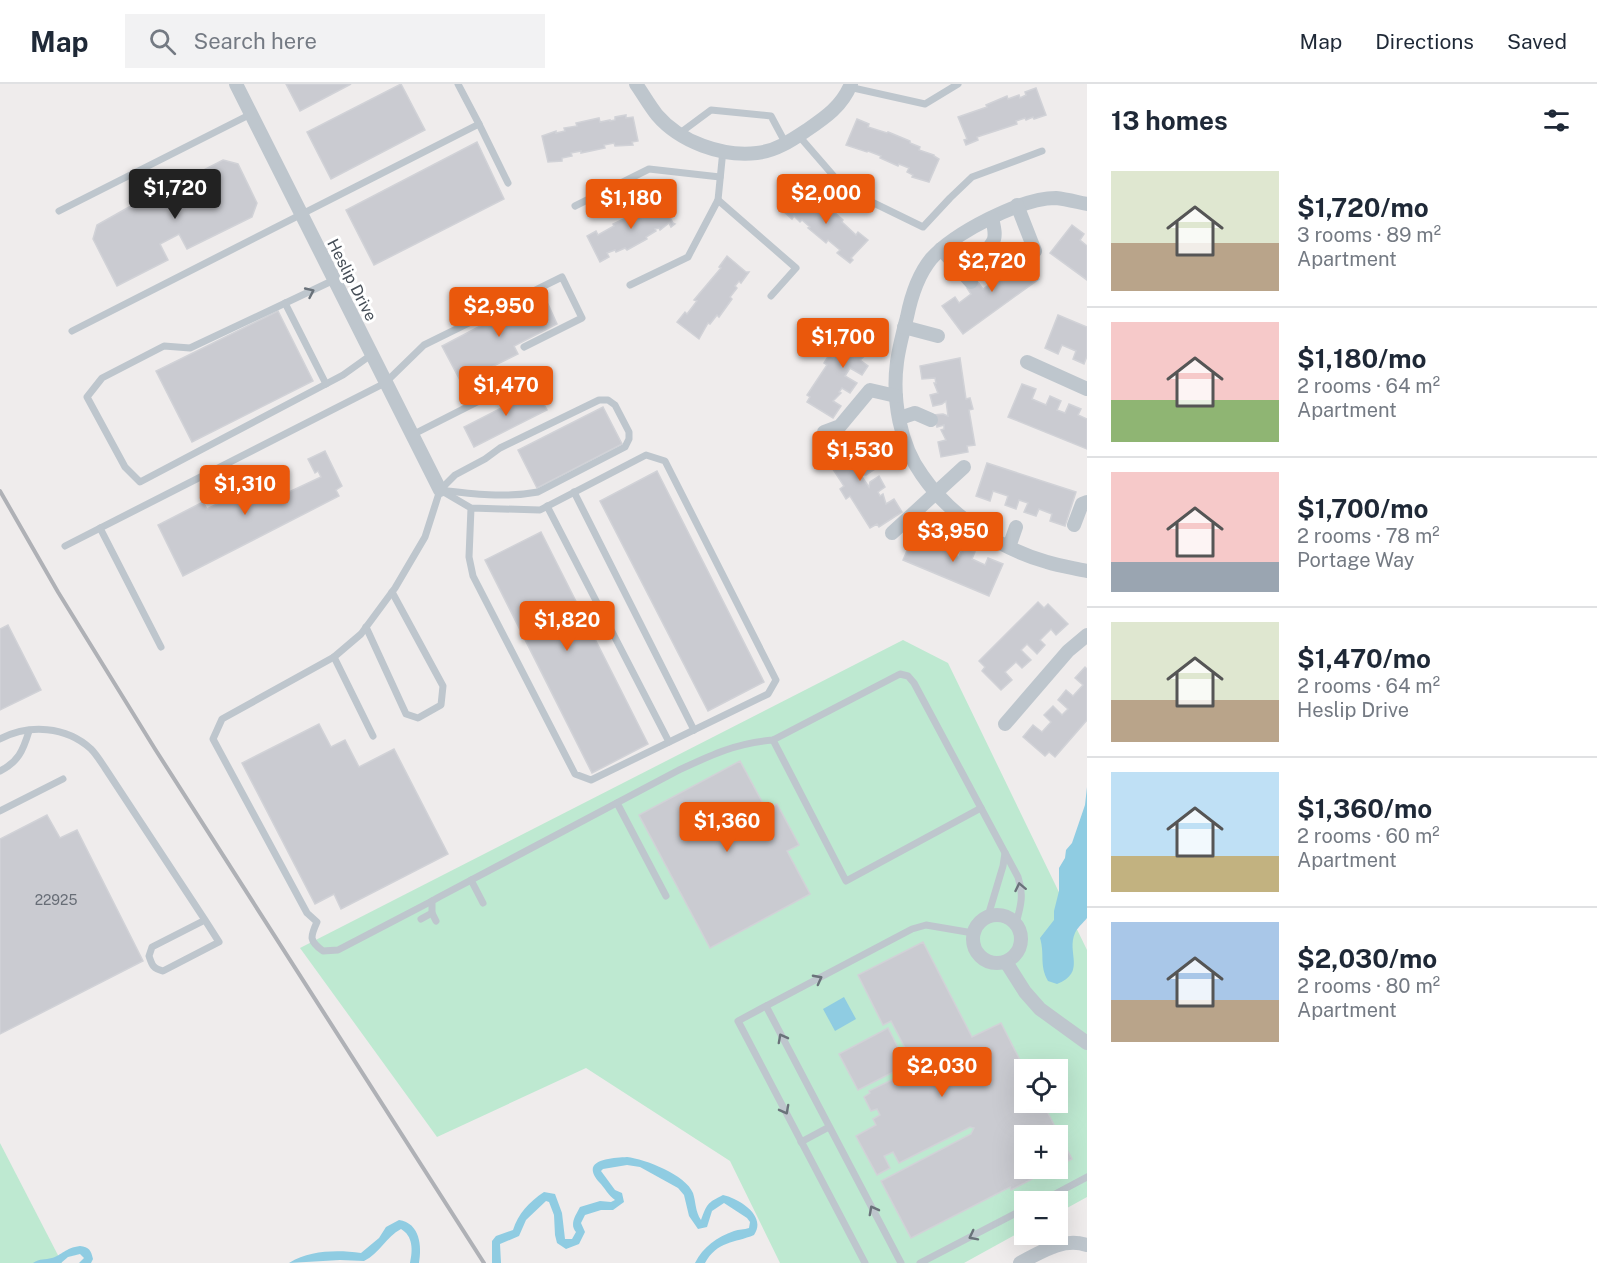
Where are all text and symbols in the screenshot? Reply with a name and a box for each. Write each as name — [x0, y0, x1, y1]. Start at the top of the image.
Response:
search box — [125, 14, 545, 68]
text: Map — [30, 25, 89, 58]
icon: search — [146, 25, 179, 58]
text: Search here — [194, 28, 317, 54]
text: Map — [1300, 29, 1342, 54]
text: Directions — [1375, 29, 1474, 54]
text: Saved — [1507, 29, 1567, 54]
icon: filters — [1540, 104, 1573, 137]
text: 13 homes — [1111, 105, 1228, 136]
pin: $1,720 — [126, 169, 224, 220]
pin: $2,000 — [777, 174, 875, 225]
text: $1,720 — [143, 176, 207, 200]
pin: $1,180 — [582, 179, 680, 230]
text: $2,000 — [791, 181, 861, 205]
text: $1,180 — [600, 186, 662, 210]
text: $1,720/mo — [1297, 192, 1429, 223]
icon: home — [1159, 195, 1231, 267]
text: 3 rooms · 89 m² — [1297, 223, 1441, 247]
street label: Heslip Drive — [323, 236, 381, 324]
pin: $2,720 — [943, 242, 1041, 293]
text: Apartment — [1297, 247, 1397, 271]
text: $2,720 — [958, 249, 1026, 273]
one-way arrow — [303, 287, 314, 299]
pin: $2,950 — [450, 287, 548, 338]
text: $2,950 — [463, 294, 535, 318]
pin: $1,700 — [794, 318, 892, 369]
text: $1,700 — [811, 325, 875, 349]
text: $1,180/mo — [1297, 343, 1426, 374]
icon: home — [1159, 346, 1231, 418]
pin: $1,470 — [457, 366, 555, 417]
text: $1,470 — [473, 373, 539, 397]
text: 2 rooms · 64 m² — [1297, 374, 1440, 398]
text: Apartment — [1297, 398, 1397, 422]
pin: $1,530 — [811, 431, 909, 482]
text: $1,530 — [826, 438, 894, 462]
pin: $1,310 — [196, 465, 294, 516]
text: $1,310 — [214, 472, 276, 496]
text: $1,700/mo — [1297, 493, 1429, 524]
icon: home — [1159, 496, 1231, 568]
pin: $3,950 — [904, 512, 1002, 563]
text: $3,950 — [917, 519, 989, 543]
text: 2 rooms · 78 m² — [1297, 524, 1440, 548]
text: Portage Way — [1297, 548, 1415, 572]
pin: $1,820 — [518, 601, 616, 652]
text: $1,820 — [534, 608, 600, 632]
text: $1,470/mo — [1297, 643, 1431, 674]
icon: home — [1159, 646, 1231, 718]
text: 2 rooms · 64 m² — [1297, 674, 1440, 698]
text: Heslip Drive — [1297, 698, 1409, 722]
text: $1,360/mo — [1297, 793, 1432, 824]
icon: home — [1159, 796, 1231, 868]
pin: $1,360 — [678, 802, 776, 853]
text: $1,360 — [694, 809, 761, 833]
text: 2 rooms · 60 m² — [1297, 824, 1440, 848]
text: Apartment — [1297, 848, 1397, 872]
one-way arrow — [1014, 882, 1027, 892]
house number: 22925 — [35, 892, 77, 908]
text: $2,030/mo — [1297, 943, 1437, 974]
icon: home — [1159, 946, 1231, 1018]
text: 2 rooms · 80 m² — [1297, 974, 1440, 998]
one-way arrow — [811, 975, 822, 986]
text: Apartment — [1297, 998, 1397, 1022]
one-way arrow — [778, 1033, 789, 1044]
pin: $2,030 — [893, 1047, 991, 1098]
text: $2,030 — [907, 1054, 977, 1078]
map controls — [1014, 1059, 1068, 1245]
button: locate — [1014, 1059, 1068, 1113]
one-way arrow — [778, 1104, 789, 1114]
button: + — [1014, 1125, 1068, 1179]
button: − — [1014, 1191, 1068, 1245]
one-way arrow — [869, 1206, 880, 1217]
one-way arrow — [968, 1229, 979, 1240]

